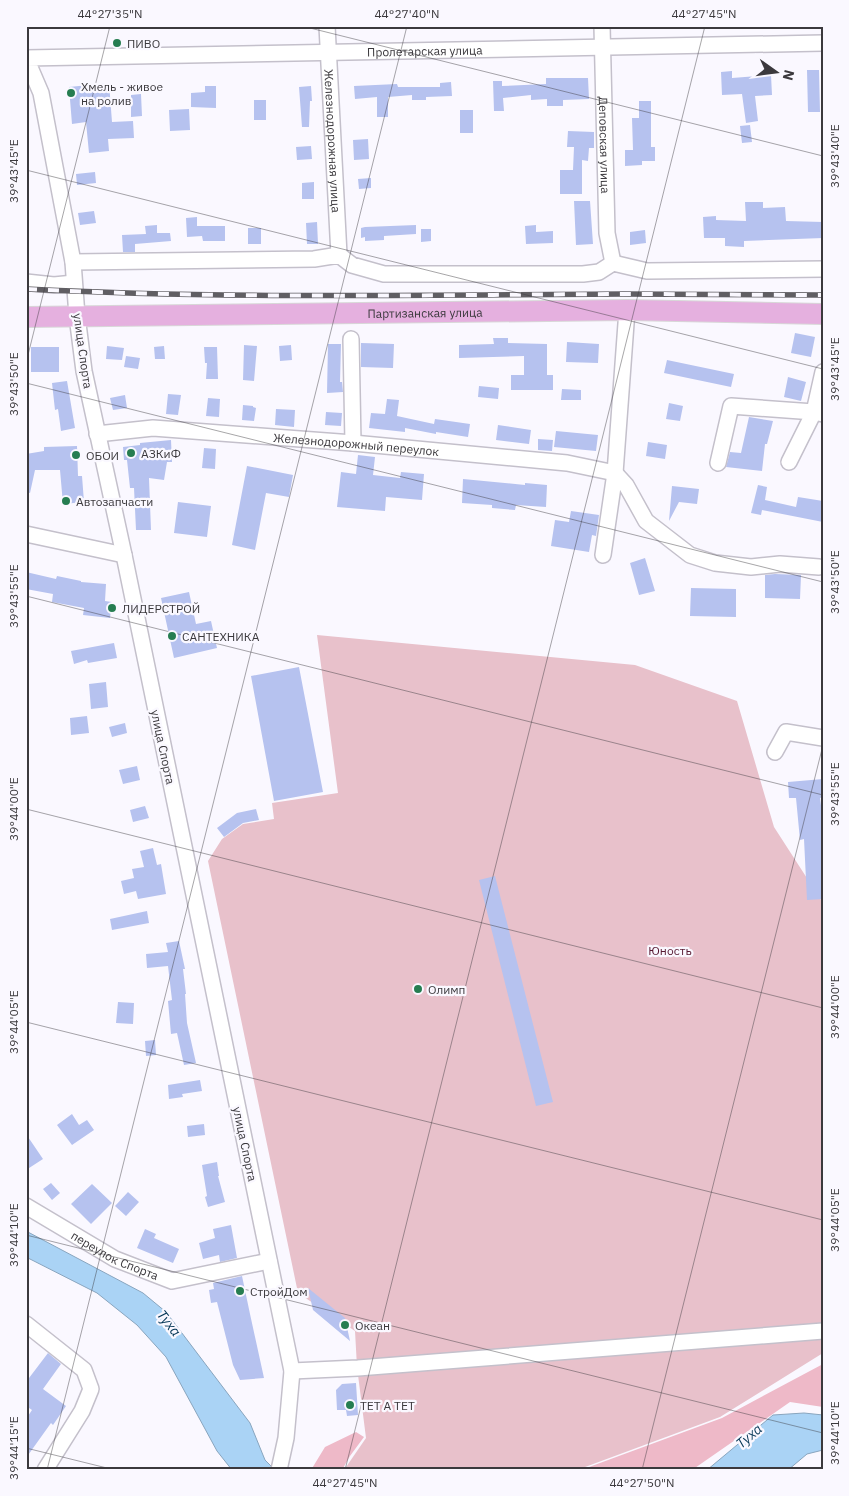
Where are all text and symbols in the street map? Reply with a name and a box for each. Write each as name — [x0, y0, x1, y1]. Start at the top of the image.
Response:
text: 44°27'35"N — [77, 6, 143, 21]
text: 44°27'40"N — [374, 6, 440, 21]
text: 44°27'45"N — [671, 6, 737, 21]
place label: ПИВО — [127, 36, 160, 51]
marker: ПИВО — [111, 37, 123, 49]
street label: Пролетарская улица — [367, 42, 483, 59]
north arrow — [752, 48, 802, 98]
text: N — [779, 68, 799, 82]
street label: Железнодорожная улица — [322, 69, 344, 214]
place label: Хмель - живое на ролив — [81, 79, 163, 108]
marker: Хмель - живое на ролив — [65, 87, 77, 99]
street label: Деповская улица — [596, 96, 614, 194]
text: 39°43'40"E — [827, 124, 842, 188]
text: 39°43'45"E — [6, 139, 21, 203]
street label: Партизанская улица — [367, 304, 483, 321]
street label: улица Спорта — [70, 312, 96, 390]
text: 39°43'45"E — [827, 337, 842, 401]
text: 39°43'50"E — [6, 352, 21, 416]
street label: Железнодорожный переулок — [273, 430, 440, 459]
place label: АЗКиФ — [141, 446, 181, 461]
marker: АЗКиФ — [125, 447, 137, 459]
place label: ОБОИ — [86, 448, 119, 463]
marker: ОБОИ — [70, 449, 82, 461]
place label: Автозапчасти — [76, 494, 153, 509]
marker: Автозапчасти — [60, 495, 72, 507]
text: 39°43'50"E — [827, 550, 842, 614]
text: 39°43'55"E — [6, 564, 21, 628]
place label: ЛИДЕРСТРОЙ — [122, 601, 200, 616]
marker: ЛИДЕРСТРОЙ — [106, 602, 118, 614]
place label: САНТЕХНИКА — [182, 629, 260, 644]
marker: САНТЕХНИКА — [166, 630, 178, 642]
street label: улица Спорта — [148, 708, 178, 786]
text: 39°43'55"E — [827, 762, 842, 826]
text: 39°44'00"E — [6, 777, 21, 841]
park label: Юность — [648, 943, 692, 958]
text: 39°44'00"E — [827, 975, 842, 1039]
place label: Олимп — [428, 982, 465, 997]
marker: Олимп — [412, 983, 424, 995]
text: 39°44'05"E — [6, 990, 21, 1054]
street label: улица Спорта — [230, 1105, 260, 1183]
text: 39°44'05"E — [827, 1188, 842, 1252]
text: 39°44'10"E — [6, 1203, 21, 1267]
street label: переулок Спорта — [69, 1227, 161, 1283]
place label: СтройДом — [250, 1284, 308, 1299]
marker: СтройДом — [234, 1285, 246, 1297]
water label: Туха — [153, 1306, 185, 1340]
place label: Океан — [355, 1318, 390, 1333]
marker: Океан — [339, 1319, 351, 1331]
place label: ТЕТ А ТЕТ — [360, 1398, 415, 1413]
marker: ТЕТ А ТЕТ — [344, 1399, 356, 1411]
text: 39°44'10"E — [827, 1401, 842, 1465]
text: 39°44'15"E — [6, 1416, 21, 1480]
water label: Туха — [732, 1420, 766, 1452]
text: 44°27'45"N — [312, 1475, 378, 1490]
text: 44°27'50"N — [609, 1475, 675, 1490]

